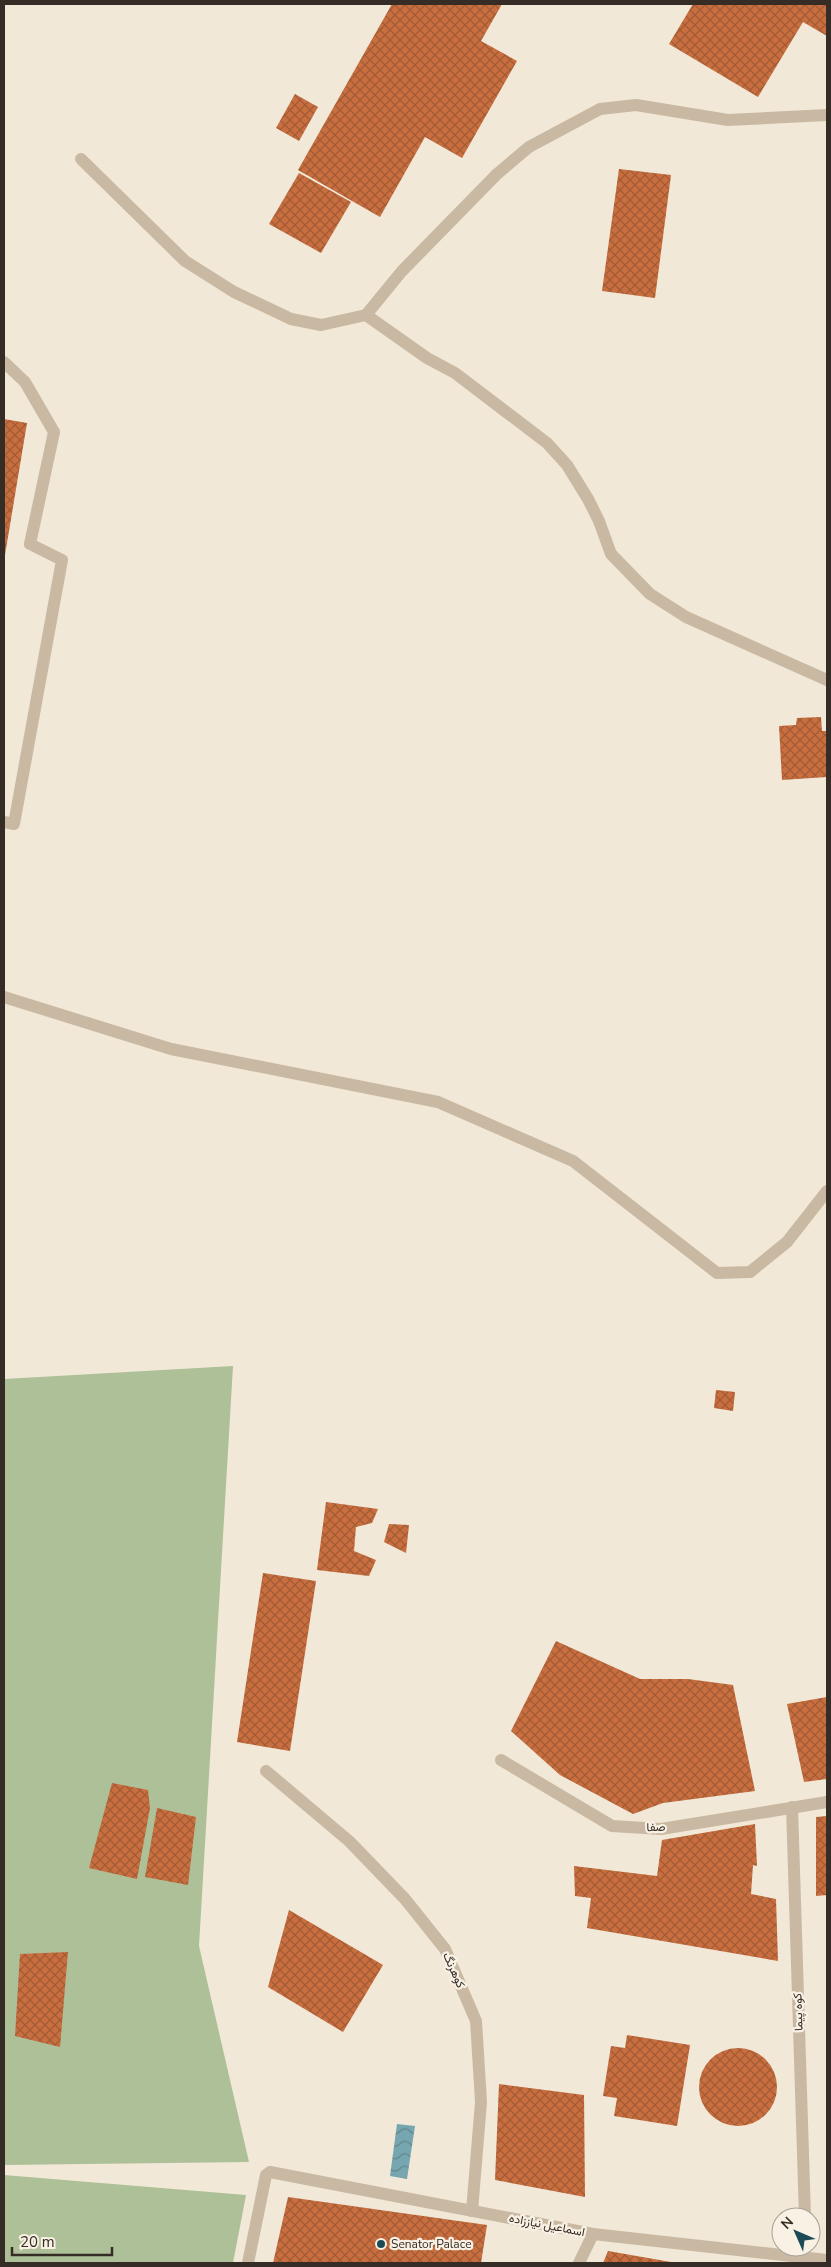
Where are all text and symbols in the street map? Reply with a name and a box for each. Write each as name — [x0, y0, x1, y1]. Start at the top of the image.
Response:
street label: صفا — [646, 1819, 666, 1835]
street label: کوهرنگ — [439, 1950, 469, 1990]
street label: کوه پیما — [789, 1993, 807, 2031]
north arrow — [771, 2207, 821, 2257]
street label: اسماعیل نیاززاده — [508, 2210, 586, 2240]
text: N — [777, 2213, 798, 2234]
scale bar — [12, 2224, 112, 2256]
text: 20 m — [20, 2232, 55, 2252]
place label: Senator Palace — [391, 2236, 472, 2252]
marker: Senator Palace — [375, 2238, 387, 2250]

